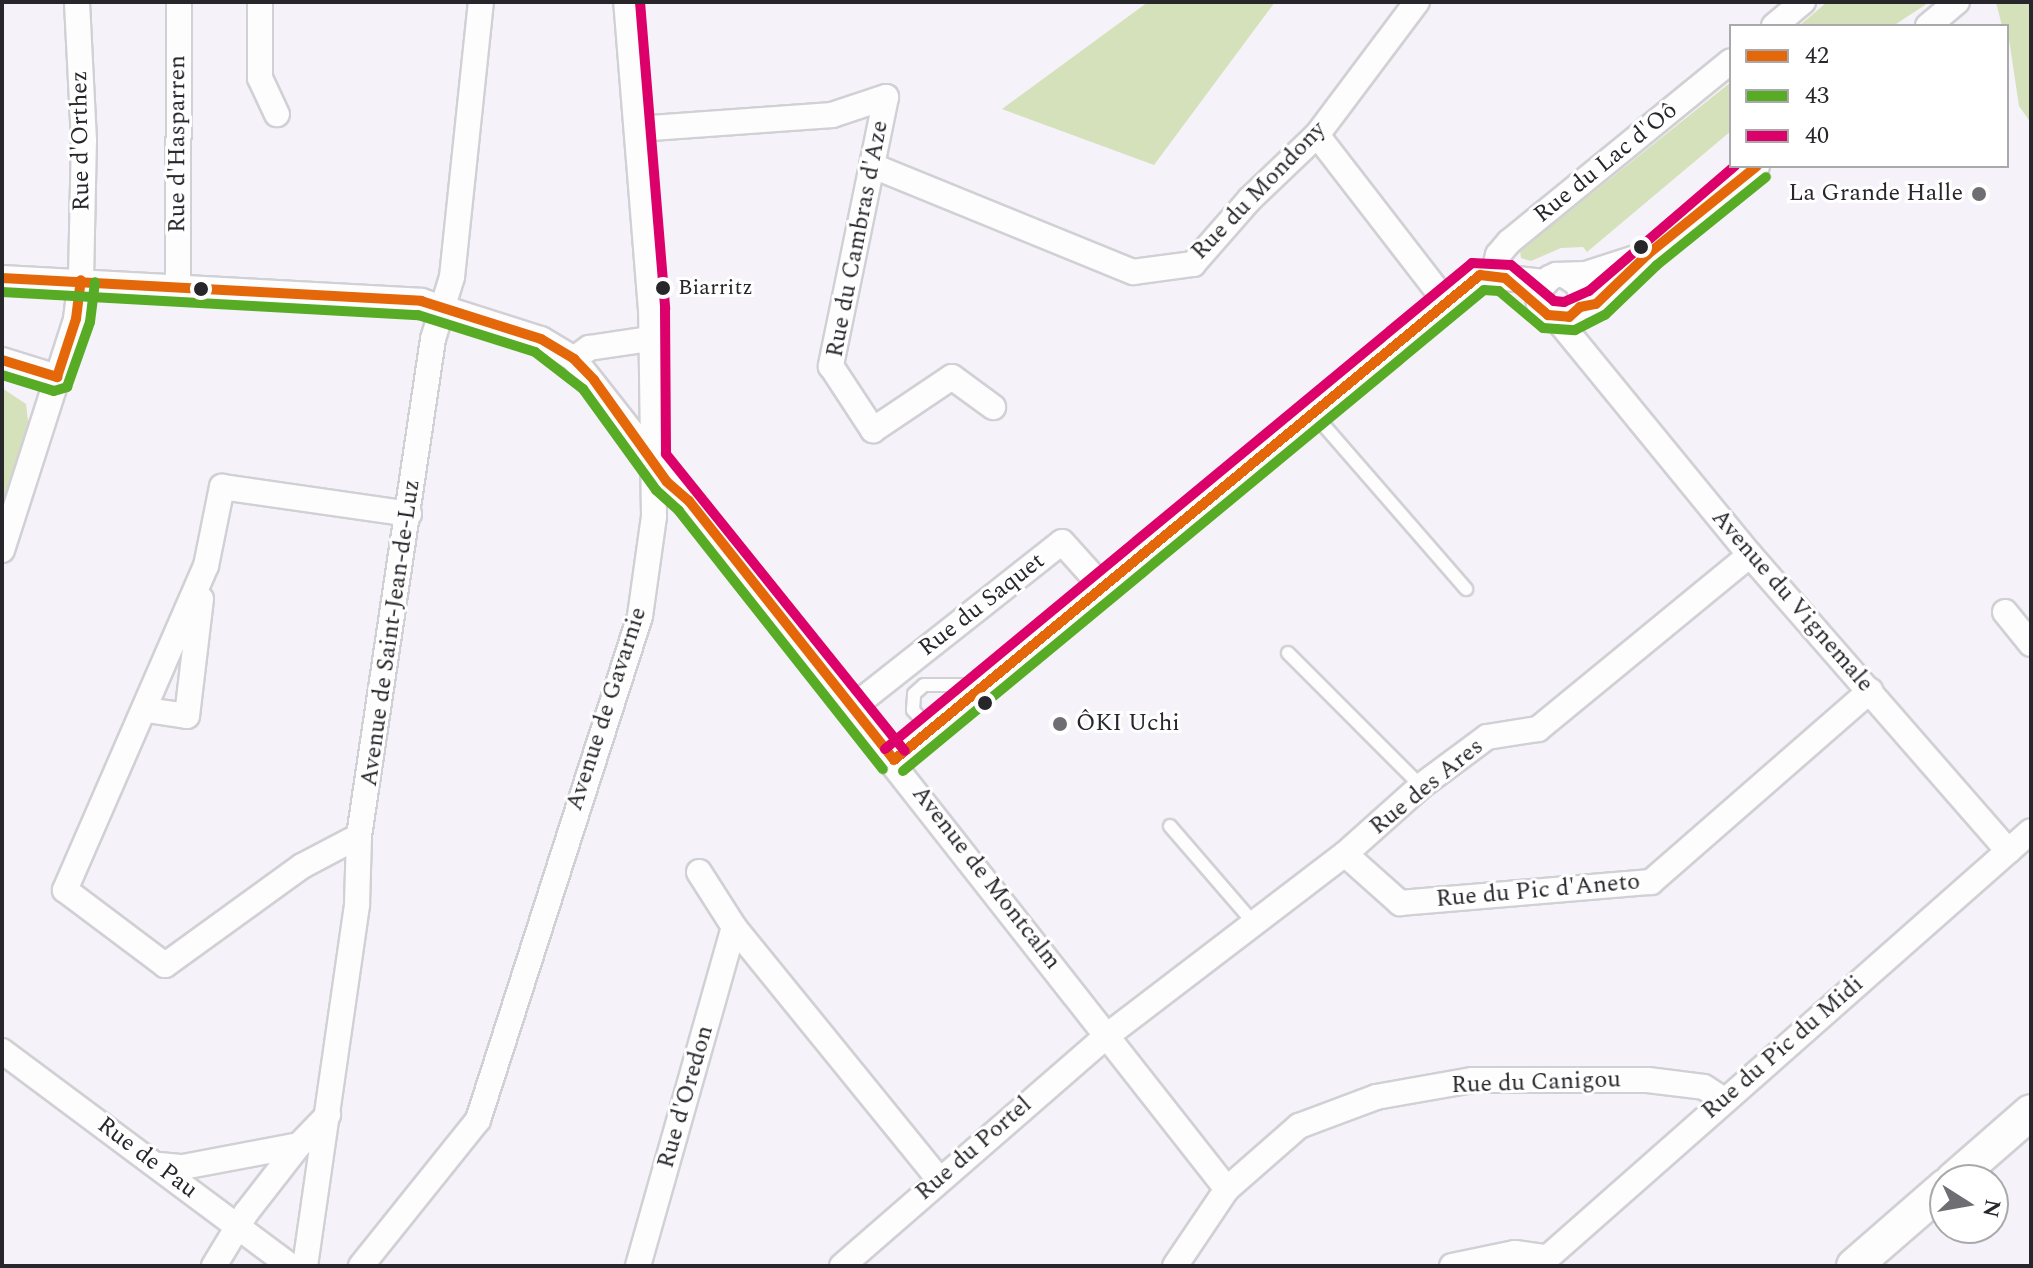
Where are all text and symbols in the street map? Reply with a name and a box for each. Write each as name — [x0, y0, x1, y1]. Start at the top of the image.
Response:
legend — [1729, 24, 2009, 168]
text: 42 — [1805, 38, 1829, 74]
street label: Rue d'Hasparren — [164, 55, 192, 233]
street label: Rue d'Orthez — [65, 70, 97, 212]
text: 43 — [1805, 78, 1829, 114]
street label: Rue du Lac d'Oô — [1529, 96, 1683, 230]
street label: Rue du Mondony — [1186, 116, 1332, 266]
street label: Rue du Cambras d'Aze — [821, 118, 895, 360]
text: 40 — [1805, 118, 1829, 154]
place label: La Grande Halle — [1788, 180, 1963, 208]
marker: La Grande Halle — [1970, 185, 1988, 203]
unlabelled marker — [1633, 239, 1649, 255]
place label: Biarritz — [678, 275, 753, 301]
marker: Biarritz — [655, 280, 671, 296]
unlabelled marker — [193, 281, 209, 297]
street label: Avenue de Saint-Jean-de-Luz — [355, 478, 427, 788]
street label: Avenue du Vignemale — [1705, 504, 1879, 698]
street label: Rue du Saquet — [913, 547, 1051, 663]
street label: Avenue de Gavarnie — [561, 604, 653, 814]
unlabelled marker — [977, 695, 993, 711]
place label: ÔKI Uchi — [1076, 710, 1180, 738]
marker: ÔKI Uchi — [1051, 715, 1069, 733]
street label: Rue des Ares — [1364, 732, 1490, 842]
street label: Avenue de Montcalm — [905, 780, 1067, 976]
street label: Rue du Pic d'Aneto — [1435, 868, 1641, 914]
street label: Rue du Pic du Midi — [1696, 970, 1870, 1126]
street label: Rue d'Oredon — [652, 1022, 720, 1172]
street label: Rue du Canigou — [1451, 1066, 1621, 1100]
street label: Rue du Portel — [910, 1091, 1038, 1207]
street label: Rue de Pau — [91, 1111, 203, 1205]
north arrow — [1929, 1164, 2009, 1244]
text: N — [1973, 1196, 2009, 1220]

